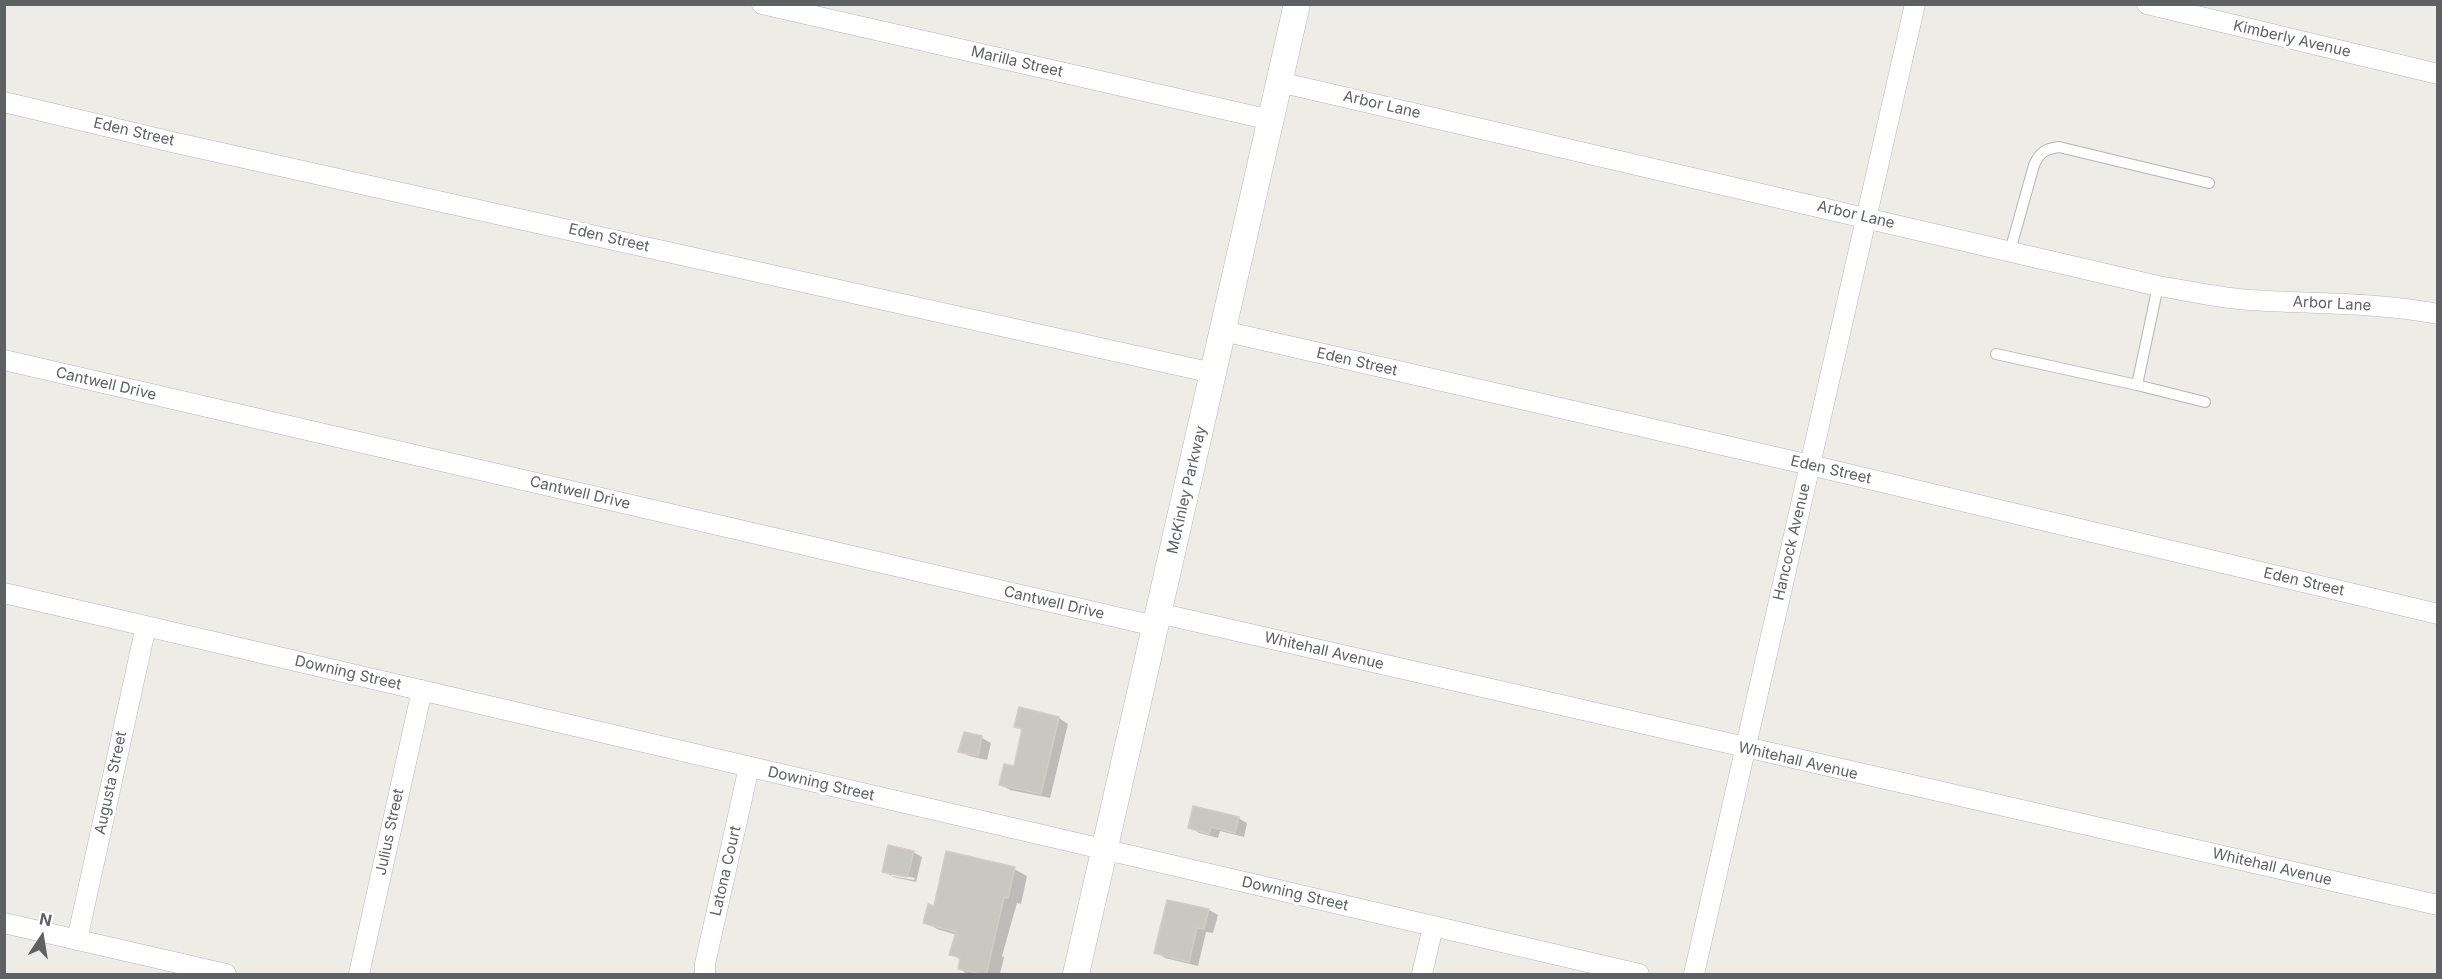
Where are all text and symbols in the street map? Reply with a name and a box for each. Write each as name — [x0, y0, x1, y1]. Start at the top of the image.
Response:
street label: Kimberly Avenue — [2232, 17, 2352, 61]
street label: Marilla Street — [969, 43, 1065, 81]
street label: Arbor Lane — [1342, 87, 1422, 123]
street label: Eden Street — [92, 114, 176, 150]
street label: Arbor Lane — [1816, 197, 1896, 233]
street label: Eden Street — [567, 220, 651, 256]
street label: Arbor Lane — [2292, 293, 2372, 315]
street label: Eden Street — [1315, 344, 1399, 380]
street label: Cantwell Drive — [54, 364, 158, 404]
street label: McKinley Parkway — [1164, 424, 1210, 556]
street label: Eden Street — [1789, 452, 1873, 488]
street label: Cantwell Drive — [528, 473, 632, 513]
street label: Hancock Avenue — [1770, 482, 1814, 602]
street label: Eden Street — [2262, 564, 2346, 600]
street label: Cantwell Drive — [1002, 583, 1106, 623]
street label: Whitehall Avenue — [1262, 628, 1386, 674]
street label: Downing Street — [293, 652, 403, 694]
street label: Augusta Street — [91, 730, 131, 836]
street label: Whitehall Avenue — [1736, 738, 1860, 784]
street label: Downing Street — [766, 763, 876, 805]
street label: Julius Street — [372, 787, 408, 877]
street label: Latona Court — [707, 824, 745, 918]
street label: Whitehall Avenue — [2210, 844, 2334, 890]
street label: Downing Street — [1240, 873, 1350, 915]
north arrow — [12, 907, 72, 967]
text: N — [38, 908, 54, 930]

